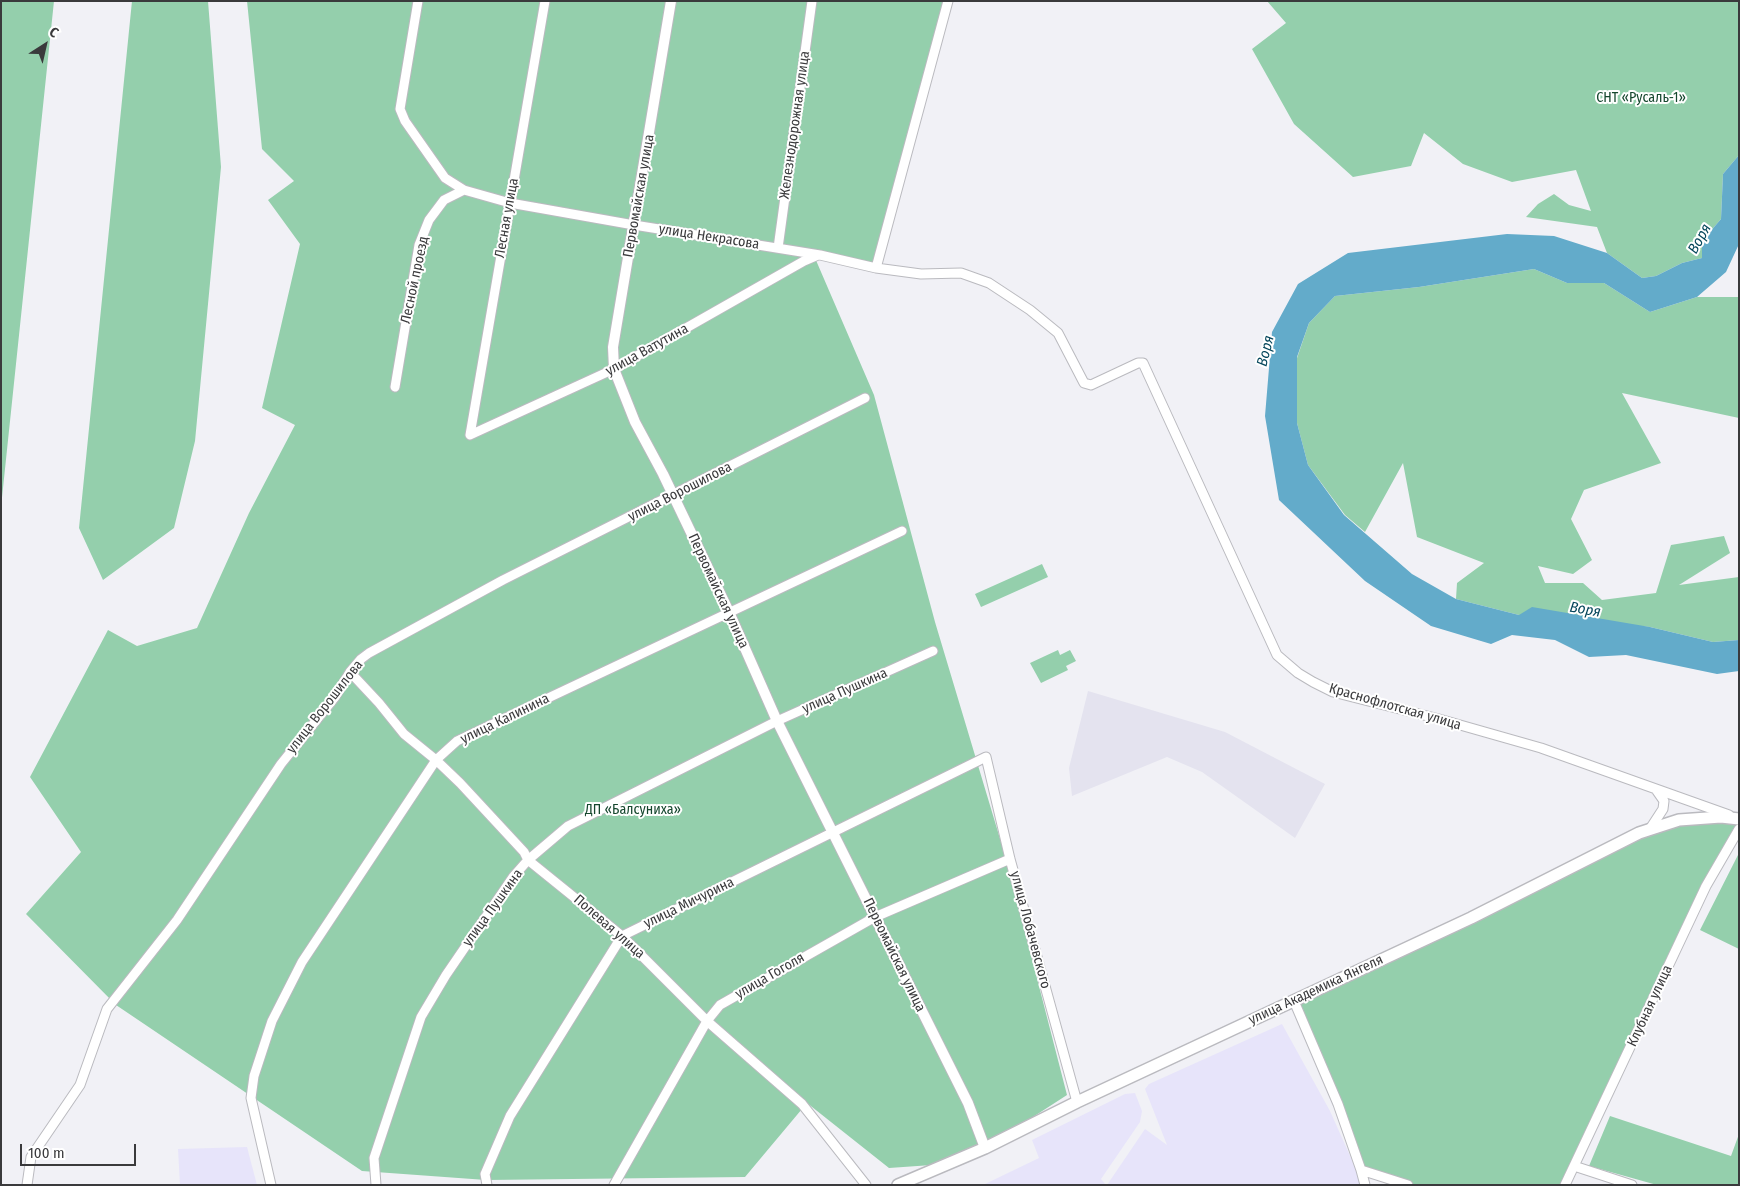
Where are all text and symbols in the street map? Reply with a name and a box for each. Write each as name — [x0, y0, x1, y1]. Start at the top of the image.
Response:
north arrow — [20, 20, 70, 70]
text: С — [46, 23, 62, 41]
street label: Железнодорожная улица — [776, 50, 814, 200]
park label: СНТ «Русаль-1» — [1596, 90, 1686, 106]
street label: Первомайская улица — [620, 133, 658, 259]
street label: Лесная улица — [492, 177, 522, 259]
street label: улица Некрасова — [658, 221, 760, 253]
water label: Воря — [1685, 221, 1715, 257]
street label: Лесной проезд — [398, 235, 432, 325]
street label: улица Ватутина — [603, 320, 691, 380]
water label: Воря — [1253, 334, 1279, 368]
street label: улица Ворошилова — [625, 459, 735, 525]
street label: Первомайская улица — [684, 531, 752, 651]
water label: Воря — [1568, 598, 1602, 622]
street label: улица Ворошилова — [283, 657, 367, 757]
street label: улица Пушкина — [800, 665, 890, 717]
street label: Краснофлотская улица — [1327, 680, 1463, 734]
street label: улица Калинина — [458, 690, 552, 748]
park label: ДП «Балсуниха» — [585, 802, 681, 818]
street label: улица Пушкина — [459, 866, 527, 950]
street label: улица Лобачевского — [1006, 869, 1054, 991]
street label: улица Мичурина — [641, 874, 737, 932]
street label: Полевая улица — [570, 892, 648, 962]
street label: Первомайская улица — [859, 895, 929, 1015]
street label: улица Гоголя — [732, 949, 808, 1003]
street label: улица Академика Янгеля — [1246, 951, 1386, 1029]
street label: Клубная улица — [1624, 963, 1676, 1049]
scale bar — [22, 1134, 139, 1166]
text: 100 m — [28, 1144, 65, 1162]

